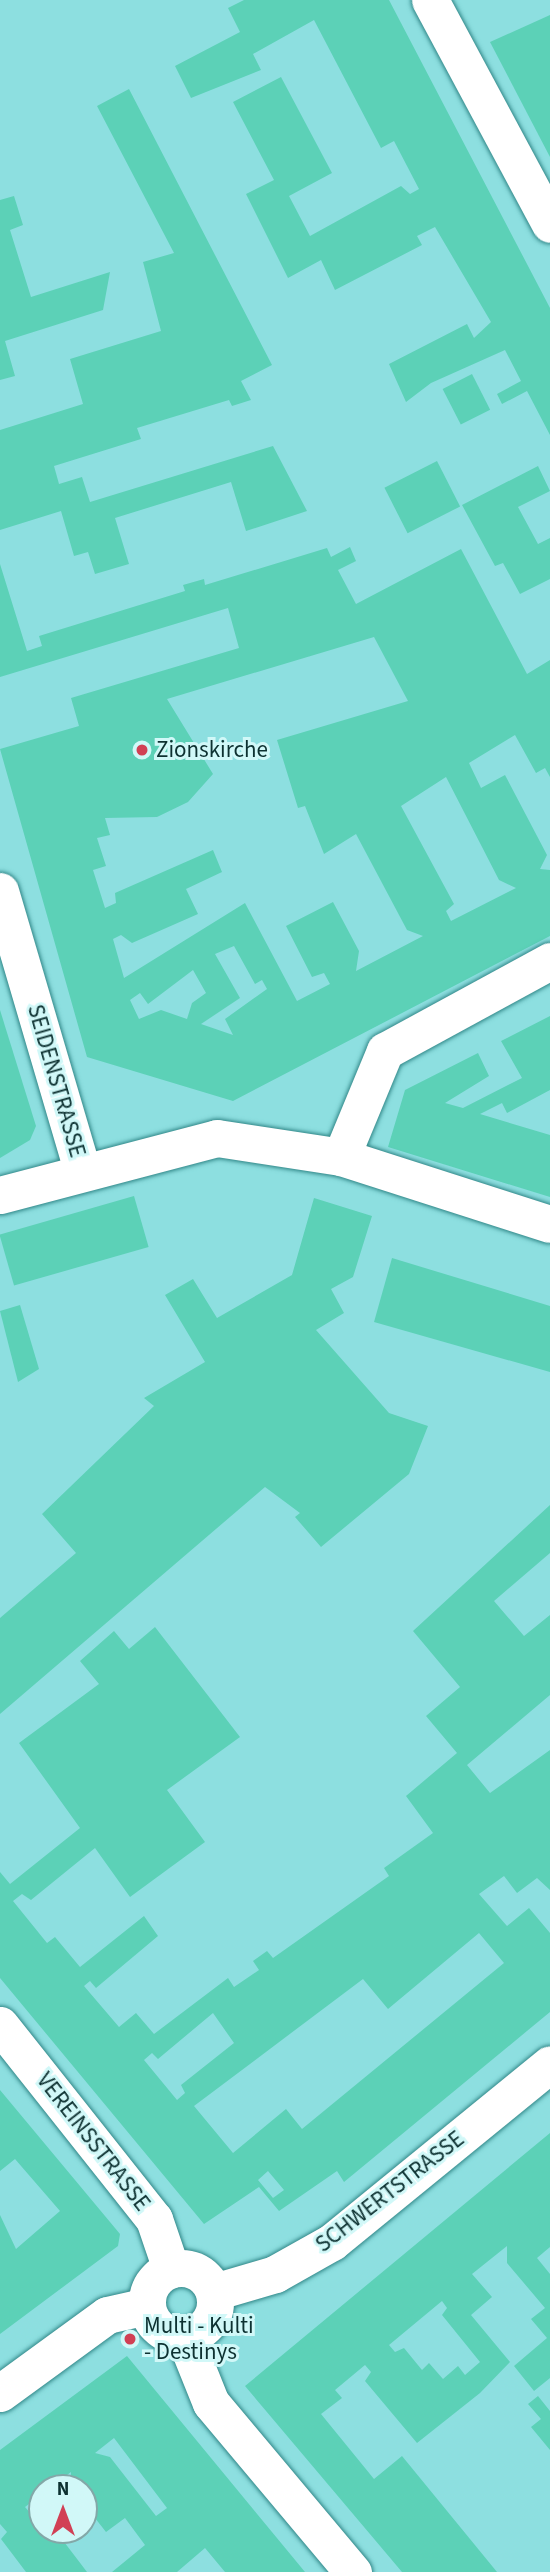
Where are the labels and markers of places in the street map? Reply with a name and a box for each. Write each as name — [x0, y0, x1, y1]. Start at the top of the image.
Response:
place label: Zionskirche — [156, 736, 268, 764]
marker: Zionskirche — [134, 742, 150, 758]
place label: Multi - Kulti - Destinys — [144, 2312, 254, 2366]
marker: Multi - Kulti - Destinys — [122, 2331, 138, 2347]

